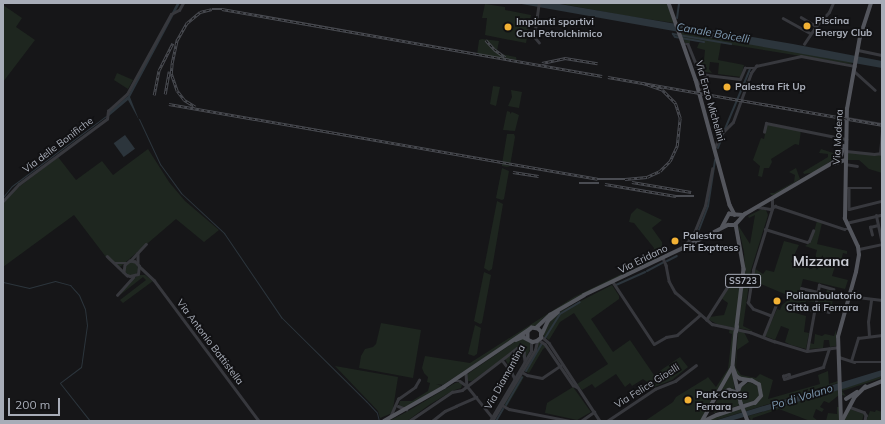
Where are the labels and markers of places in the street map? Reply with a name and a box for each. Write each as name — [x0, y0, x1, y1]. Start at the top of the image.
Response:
place label: Piscina Energy Club — [815, 14, 872, 38]
place label: Impianti sportivi Cral Petrolchimico — [516, 15, 602, 38]
marker: Piscina Energy Club — [802, 21, 812, 31]
marker: Impianti sportivi Cral Petrolchimico — [503, 22, 513, 32]
place label: Palestra Fit Up — [735, 81, 806, 93]
marker: Palestra Fit Up — [722, 82, 732, 92]
place label: Palestra Fit Exptress — [683, 229, 739, 252]
marker: Palestra Fit Exptress — [670, 236, 680, 246]
place label: Poliambulatorio Città di Ferrara — [786, 289, 862, 312]
marker: Poliambulatorio Città di Ferrara — [771, 295, 783, 307]
place label: Park Cross Ferrara — [696, 388, 747, 412]
marker: Park Cross Ferrara — [683, 395, 693, 405]

